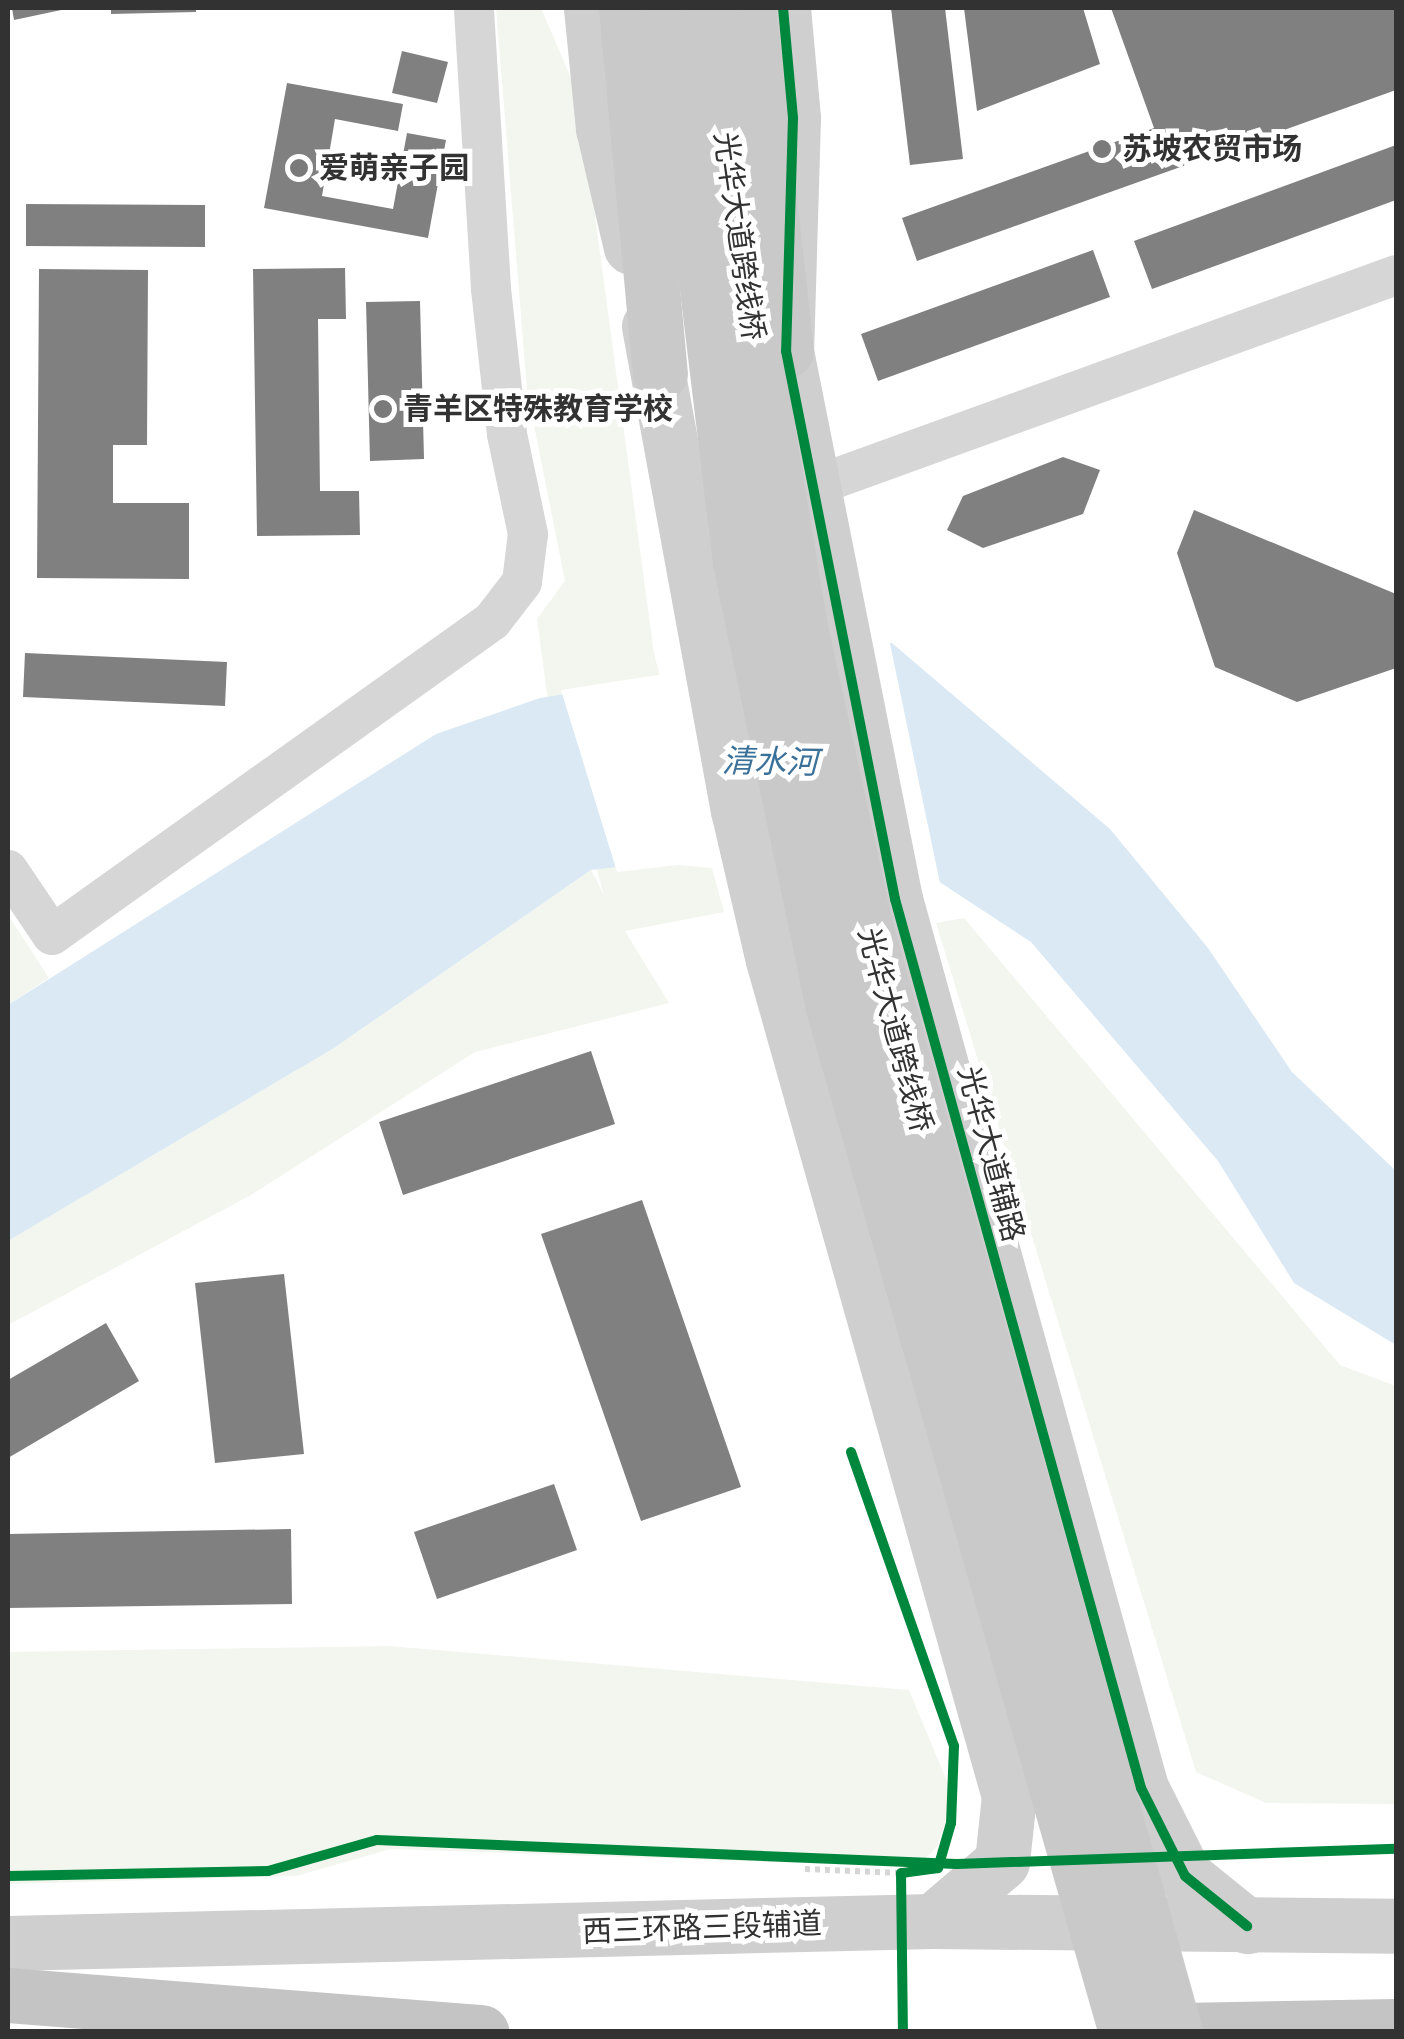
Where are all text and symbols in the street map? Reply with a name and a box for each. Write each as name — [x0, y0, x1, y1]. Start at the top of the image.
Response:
street label: 光华大道跨线桥 — [707, 130, 771, 342]
place label: 苏坡农贸市场 — [1122, 131, 1302, 167]
marker: 苏坡农贸市场 — [1091, 138, 1113, 160]
place label: 爱萌亲子园 — [319, 150, 469, 186]
marker: 爱萌亲子园 — [288, 157, 310, 179]
place label: 青羊区特殊教育学校 — [403, 391, 673, 427]
marker: 青羊区特殊教育学校 — [372, 398, 394, 420]
water label: 清水河 — [722, 742, 818, 782]
street label: 光华大道跨线桥 — [850, 924, 940, 1136]
street label: 光华大道辅路 — [950, 1062, 1032, 1246]
street label: 西三环路三段辅道 — [581, 1906, 823, 1950]

